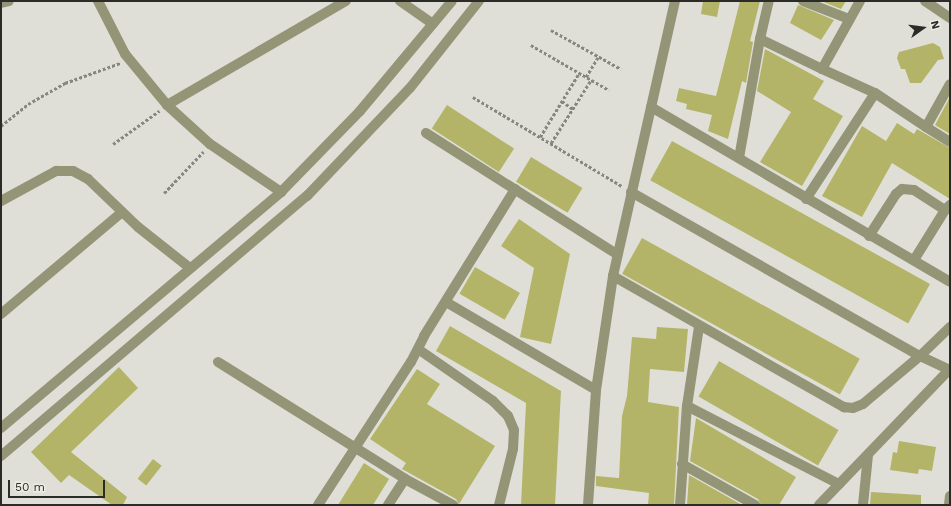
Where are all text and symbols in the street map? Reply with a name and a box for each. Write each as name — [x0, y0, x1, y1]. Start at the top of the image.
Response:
north arrow — [903, 8, 943, 48]
text: N — [928, 19, 942, 31]
scale bar — [10, 472, 107, 498]
text: 50 m — [15, 480, 45, 494]

